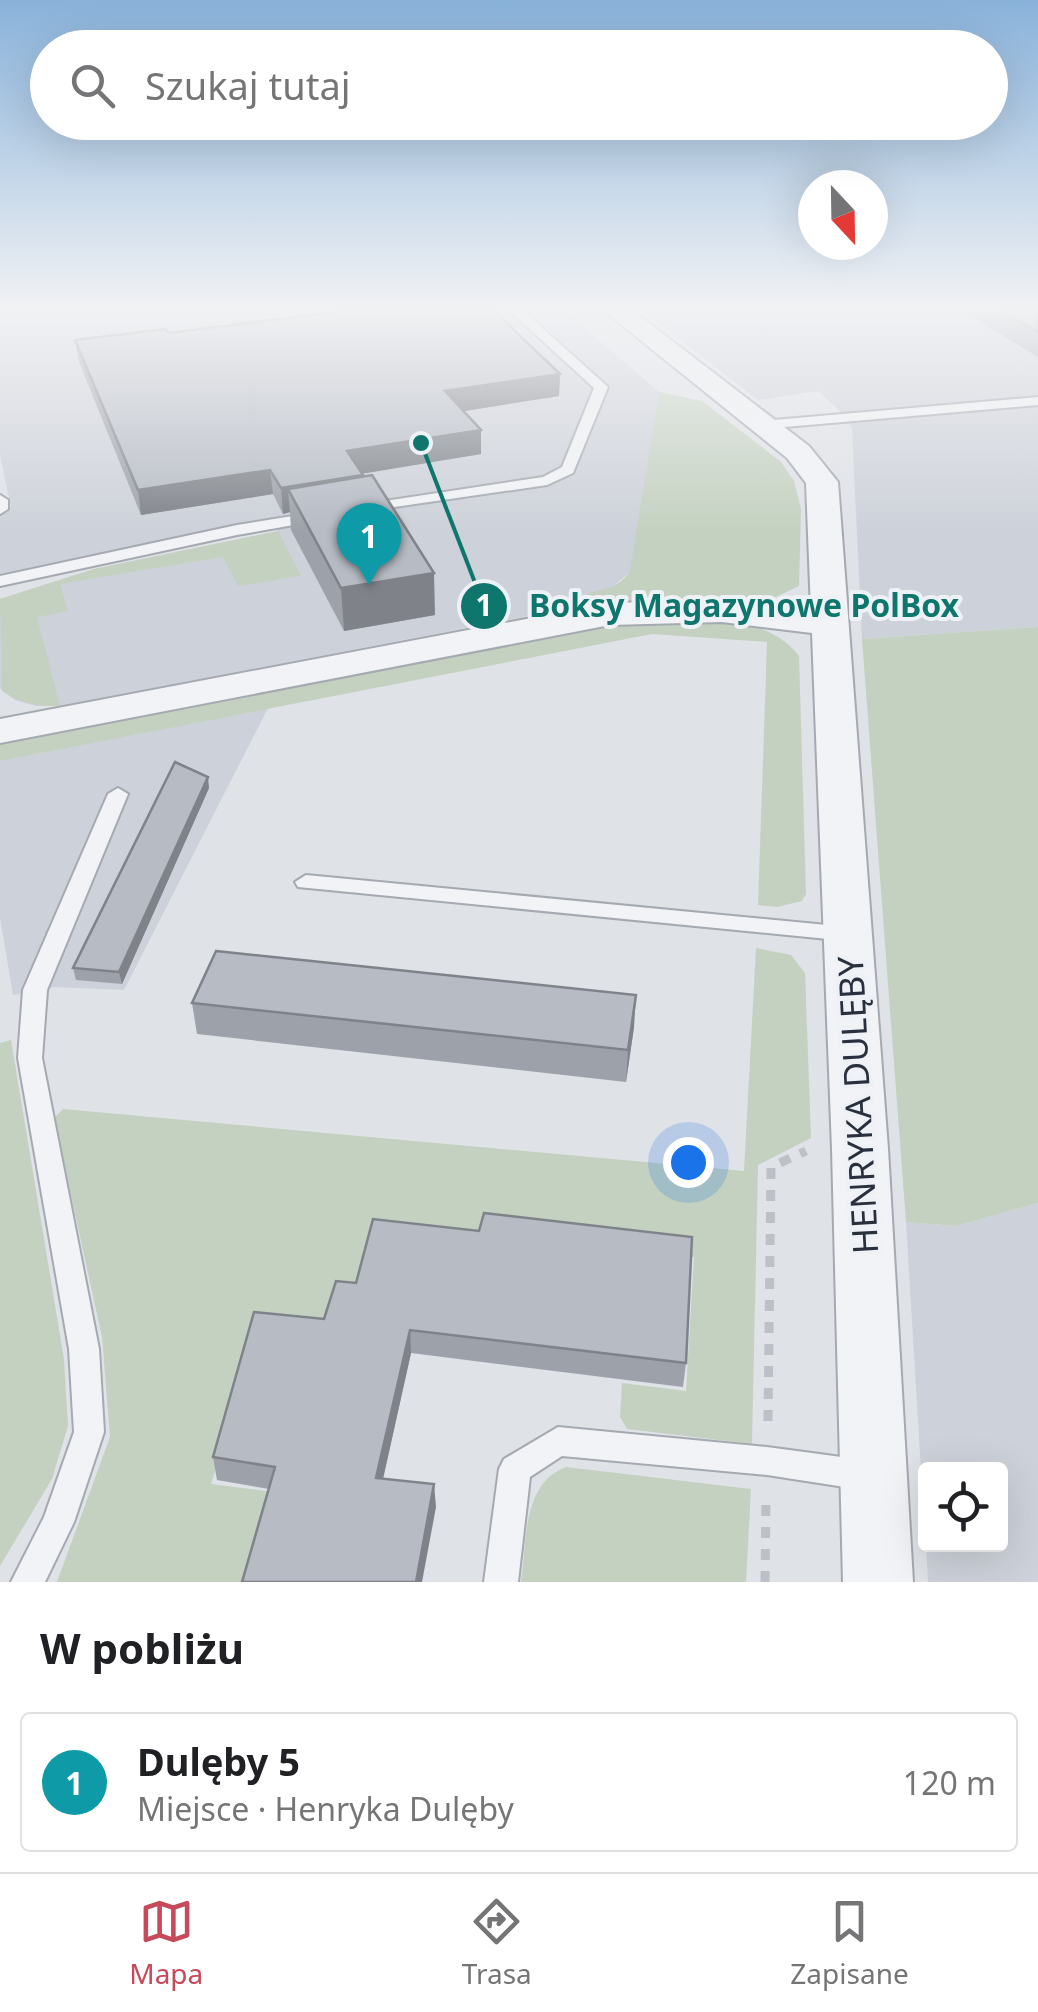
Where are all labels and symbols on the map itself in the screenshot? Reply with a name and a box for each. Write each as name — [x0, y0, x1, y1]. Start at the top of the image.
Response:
north arrow — [798, 170, 888, 260]
pin: 1 — [336, 502, 402, 585]
callout: Boksy Magazynowe PolBox — [459, 575, 979, 637]
text: Boksy Magazynowe PolBox — [529, 583, 960, 626]
text: 1 — [475, 584, 493, 625]
street label: HENRYKA DULĘBY — [826, 955, 888, 1255]
your location — [663, 1137, 714, 1188]

